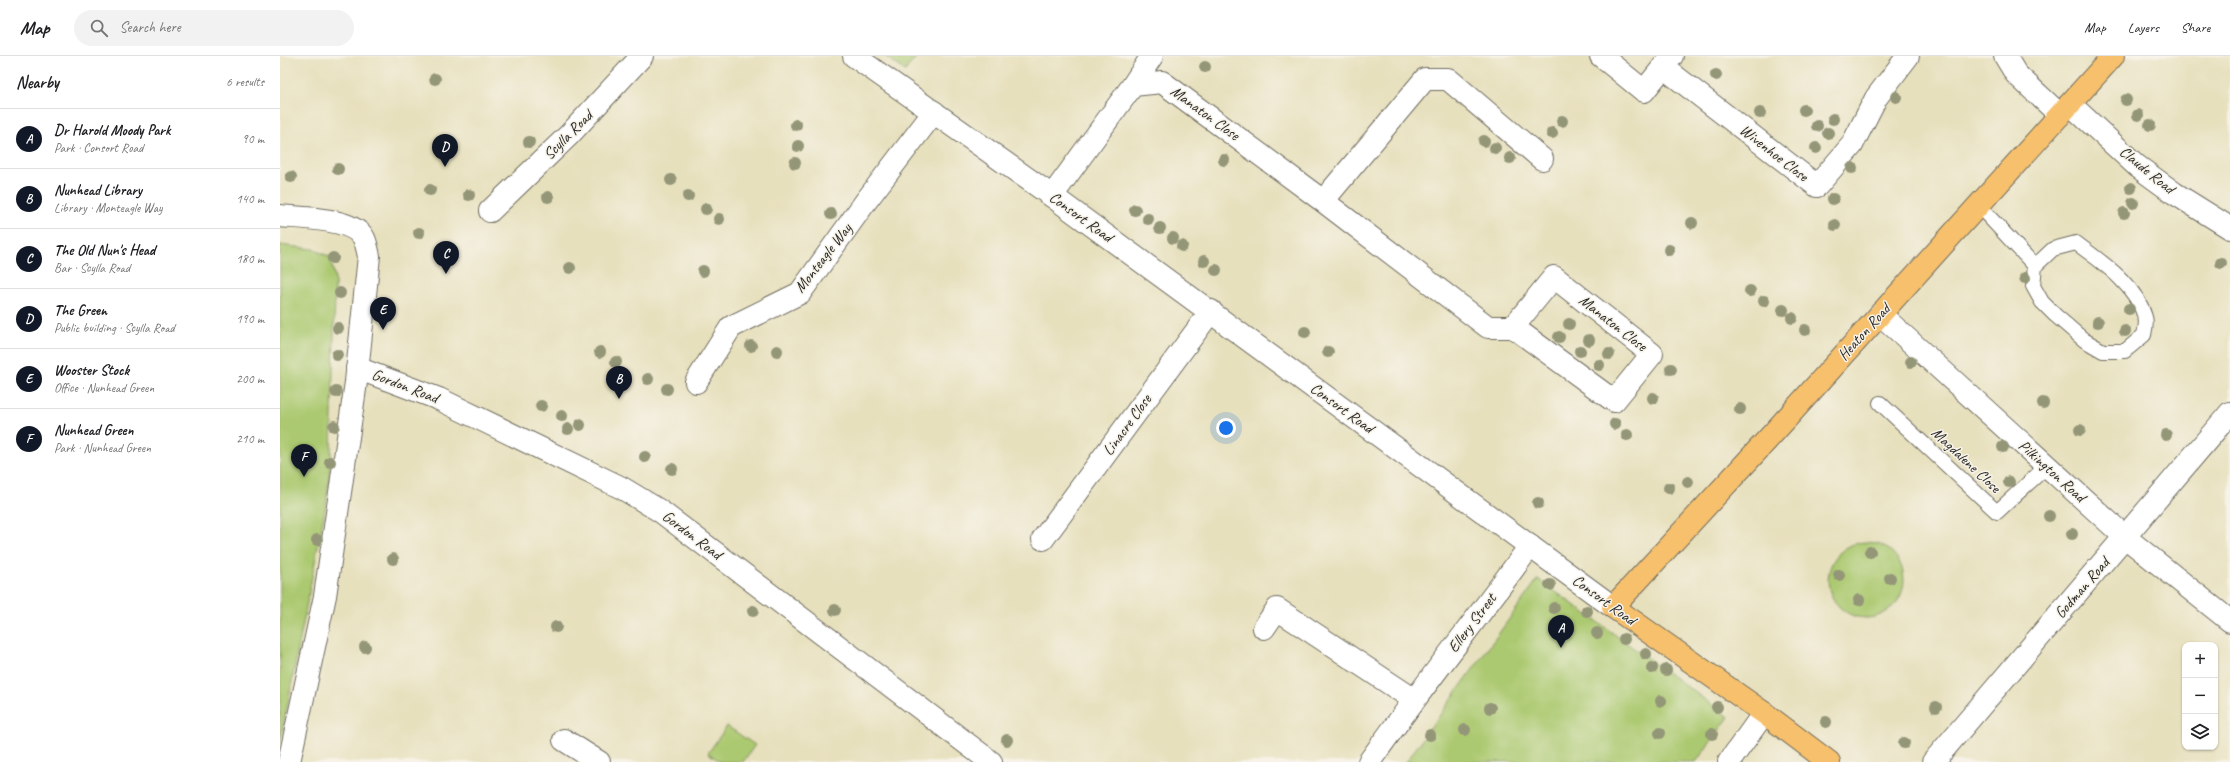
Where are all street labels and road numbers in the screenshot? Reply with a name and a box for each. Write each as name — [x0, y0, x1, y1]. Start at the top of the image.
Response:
street label: Manaton Close — [1166, 81, 1245, 146]
street label: Scylla Road — [539, 104, 599, 164]
street label: Wivenhoe Close — [1736, 120, 1814, 187]
street label: Claude Road — [2115, 142, 2181, 200]
street label: Consort Road — [1045, 187, 1119, 248]
street label: Monteagle Way — [790, 218, 857, 297]
street label: Manaton Close — [1575, 290, 1652, 357]
street label: Heaton Road — [1833, 298, 1896, 364]
street label: Gordon Road — [369, 364, 444, 409]
street label: Consort Road — [1306, 378, 1380, 439]
street label: Linacre Close — [1098, 389, 1157, 459]
street label: Magdalene Close — [1927, 423, 2006, 498]
street label: Pilkington Road — [2014, 436, 2092, 508]
street label: Gordon Road — [658, 506, 728, 566]
street label: Godman Road — [2050, 551, 2116, 623]
street label: Consort Road — [1568, 570, 1642, 631]
street label: Ellery Street — [1443, 588, 1502, 656]

